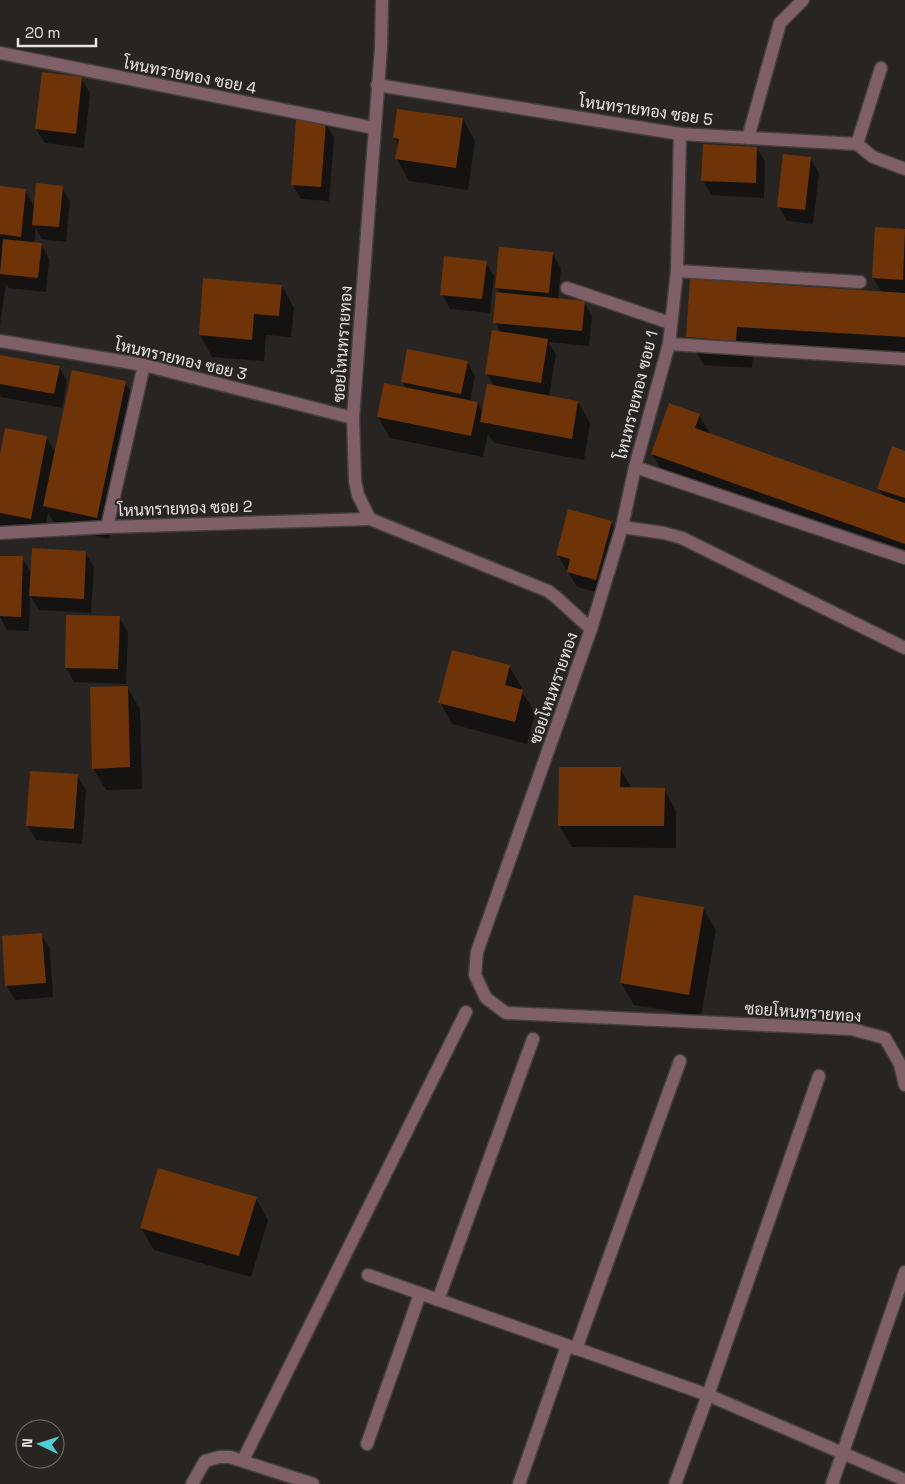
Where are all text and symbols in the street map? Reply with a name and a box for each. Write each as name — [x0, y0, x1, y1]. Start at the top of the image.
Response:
scale bar — [18, 15, 95, 47]
text: 20 m — [25, 23, 60, 42]
street label: โหนทรายทอง ซอย 4 — [120, 51, 259, 99]
street label: โหนทรายทอง ซอย 5 — [577, 90, 714, 130]
street label: ซอยโหนทรายทอง — [327, 285, 357, 403]
street label: โหนทรายทอง ซอย 1 — [609, 328, 663, 463]
street label: โหนทรายทอง ซอย 3 — [112, 333, 249, 385]
street label: โหนทรายทอง ซอย 2 — [116, 495, 253, 521]
street label: ซอยโหนทรายทอง — [524, 629, 582, 747]
street label: ซอยโหนทรายทอง — [744, 997, 862, 1027]
north arrow — [15, 1419, 65, 1469]
text: N — [18, 1438, 36, 1448]

